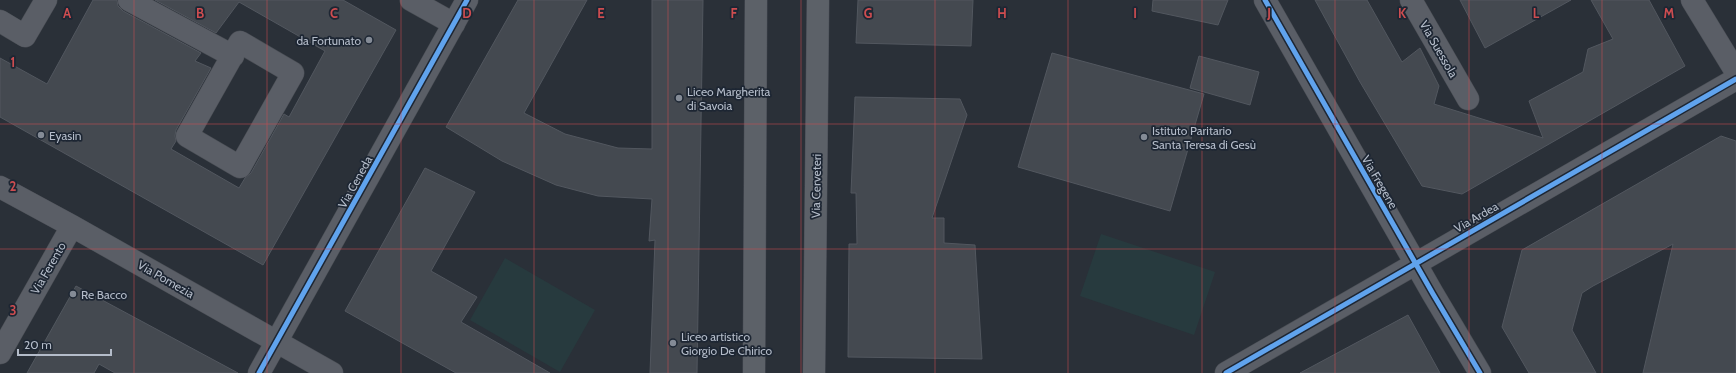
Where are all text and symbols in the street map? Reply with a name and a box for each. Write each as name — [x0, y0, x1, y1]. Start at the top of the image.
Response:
text: A — [63, 5, 72, 21]
text: B — [196, 5, 204, 21]
text: C — [330, 5, 338, 21]
text: D — [462, 5, 472, 21]
text: E — [597, 5, 605, 21]
text: F — [731, 5, 738, 21]
text: G — [864, 5, 873, 21]
text: H — [997, 5, 1007, 21]
text: I — [1133, 5, 1137, 21]
text: J — [1266, 5, 1271, 21]
text: K — [1398, 5, 1407, 21]
text: L — [1533, 5, 1540, 21]
text: M — [1664, 5, 1675, 21]
street label: Via Suessola — [1417, 18, 1461, 80]
place label: da Fortunato — [296, 33, 361, 48]
marker: da Fortunato — [364, 35, 374, 45]
text: 1 — [11, 54, 15, 70]
place label: Liceo Margherita di Savoia — [687, 84, 771, 113]
marker: Liceo Margherita di Savoia — [674, 93, 684, 103]
place label: Istituto Paritario Santa Teresa di Gesù — [1152, 123, 1256, 152]
place label: Eyasin — [49, 128, 82, 143]
marker: Eyasin — [36, 130, 46, 140]
marker: Istituto Paritario Santa Teresa di Gesù — [1139, 132, 1149, 142]
street label: Via Ceneda — [335, 153, 376, 211]
street label: Via Fregene — [1359, 153, 1401, 211]
street label: Via Cerveteri — [808, 154, 824, 218]
text: 2 — [10, 178, 17, 194]
street label: Via Ardea — [1451, 198, 1501, 236]
street label: Via Ferento — [27, 239, 69, 297]
street label: Via Pomezia — [135, 257, 197, 301]
place label: Re Bacco — [81, 287, 128, 302]
marker: Re Bacco — [68, 289, 78, 299]
text: 3 — [9, 302, 17, 318]
place label: Liceo artistico Giorgio De Chirico — [681, 329, 773, 358]
scale bar — [18, 331, 111, 357]
text: 20 m — [24, 337, 52, 352]
marker: Liceo artistico Giorgio De Chirico — [668, 338, 678, 348]

